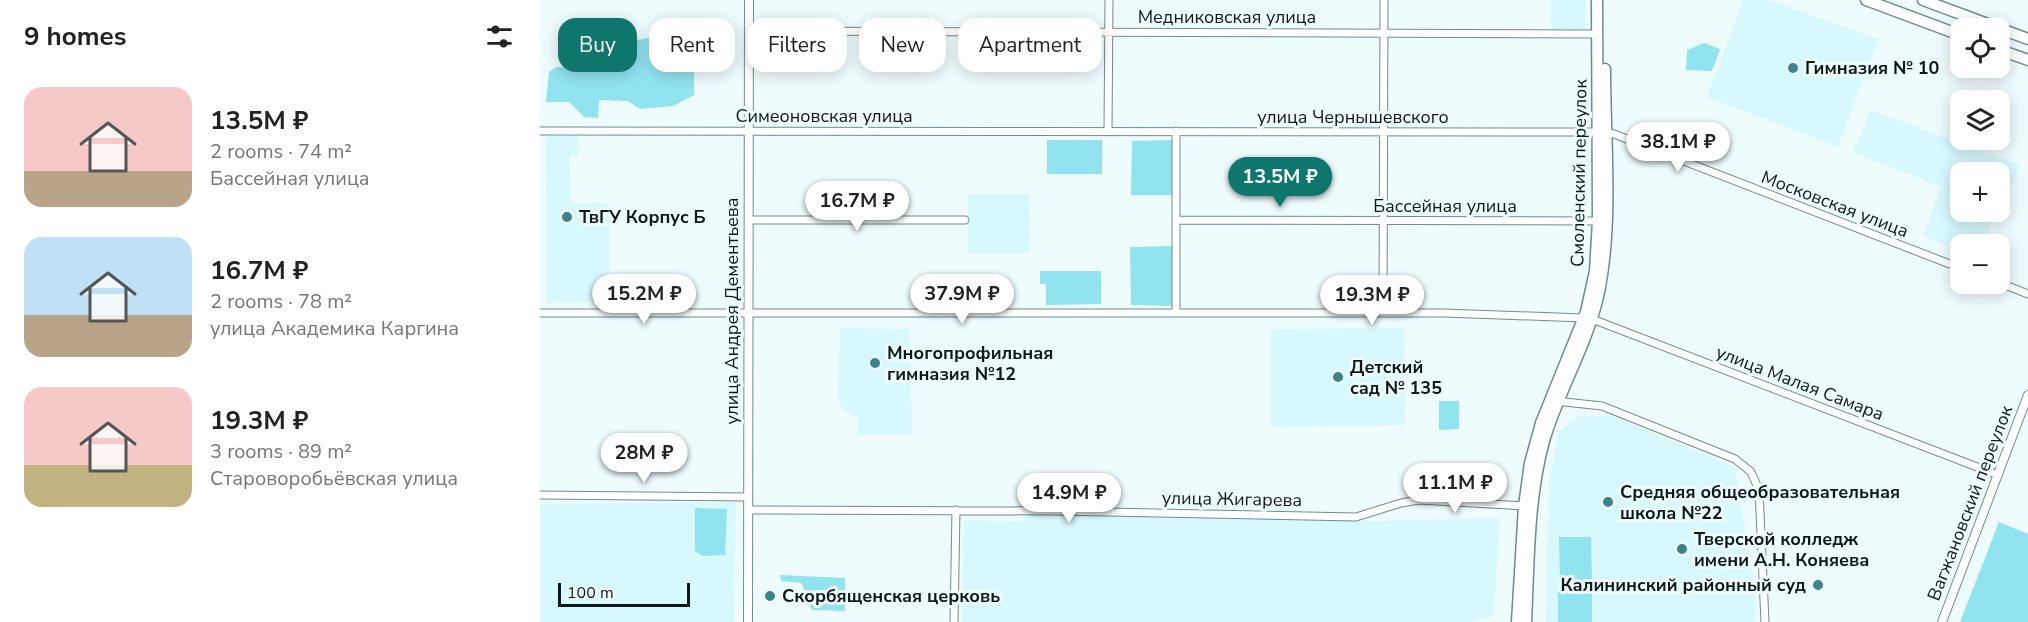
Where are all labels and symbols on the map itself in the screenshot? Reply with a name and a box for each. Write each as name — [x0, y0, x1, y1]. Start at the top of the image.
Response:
street label: Медниковская улица — [1138, 5, 1316, 29]
place label: Гимназия № 10 — [1805, 56, 1940, 80]
marker: Гимназия № 10 — [1786, 61, 1800, 75]
street label: Смоленский переулок — [1565, 78, 1593, 267]
street label: Симеоновская улица — [735, 104, 913, 128]
street label: улица Чернышевского — [1257, 105, 1449, 129]
pin: 38.1M ₽ — [1623, 122, 1733, 173]
pin: 13.5M ₽ — [1225, 157, 1335, 208]
street label: Московская улица — [1758, 165, 1912, 243]
pin: 16.7M ₽ — [802, 181, 912, 232]
street label: Бассейная улица — [1373, 194, 1517, 218]
street label: улица Андрея Дементьева — [720, 198, 744, 424]
place label: ТвГУ Корпус Б — [579, 205, 706, 229]
marker: ТвГУ Корпус Б — [560, 210, 574, 224]
pin: 15.2M ₽ — [589, 274, 699, 325]
pin: 37.9M ₽ — [907, 274, 1017, 325]
pin: 19.3M ₽ — [1317, 275, 1427, 326]
street label: улица Малая Самара — [1713, 340, 1887, 426]
place label: Многопрофильная гимназия №12 — [887, 341, 1053, 386]
place label: Детский сад № 135 — [1350, 355, 1442, 400]
marker: Многопрофильная гимназия №12 — [868, 356, 882, 370]
marker: Детский сад № 135 — [1331, 370, 1345, 384]
street label: Вагжановский переулок — [1922, 401, 2019, 604]
pin: 28M ₽ — [602, 433, 686, 484]
pin: 11.1M ₽ — [1400, 463, 1510, 514]
pin: 14.9M ₽ — [1014, 473, 1124, 524]
place label: Средняя общеобразовательная школа №22 — [1620, 480, 1900, 525]
street label: улица Жигарева — [1162, 486, 1302, 512]
marker: Средняя общеобразовательная школа №22 — [1601, 495, 1615, 509]
place label: Тверской колледж имени А.Н. Коняева — [1694, 527, 1869, 572]
marker: Тверской колледж имени А.Н. Коняева — [1675, 542, 1689, 556]
place label: Калининский районный суд — [1560, 573, 1806, 597]
marker: Калининский районный суд — [1811, 578, 1825, 592]
scale bar — [558, 580, 690, 608]
place label: Скорбященская церковь — [782, 584, 1000, 608]
marker: Скорбященская церковь — [763, 589, 777, 603]

